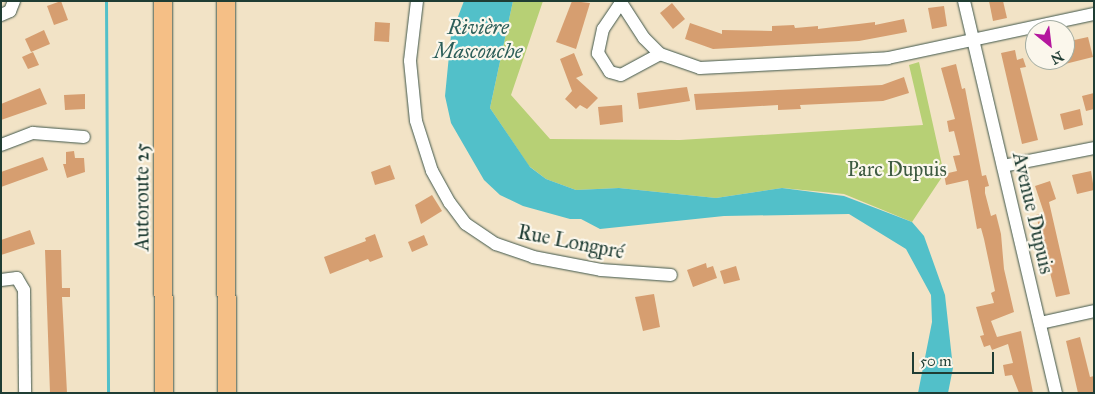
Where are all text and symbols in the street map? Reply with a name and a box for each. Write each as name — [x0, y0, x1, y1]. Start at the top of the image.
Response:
water label: Rivière Mascouche — [434, 14, 522, 64]
north arrow — [1025, 20, 1075, 70]
text: N — [1048, 47, 1066, 68]
street label: Autoroute 25 — [130, 143, 154, 251]
street label: Avenue Dupuis — [1007, 150, 1059, 276]
park label: Parc Dupuis — [847, 157, 947, 181]
street label: Rue Longpré — [516, 220, 626, 264]
scale bar — [915, 342, 998, 374]
text: 50 m — [920, 352, 952, 370]

